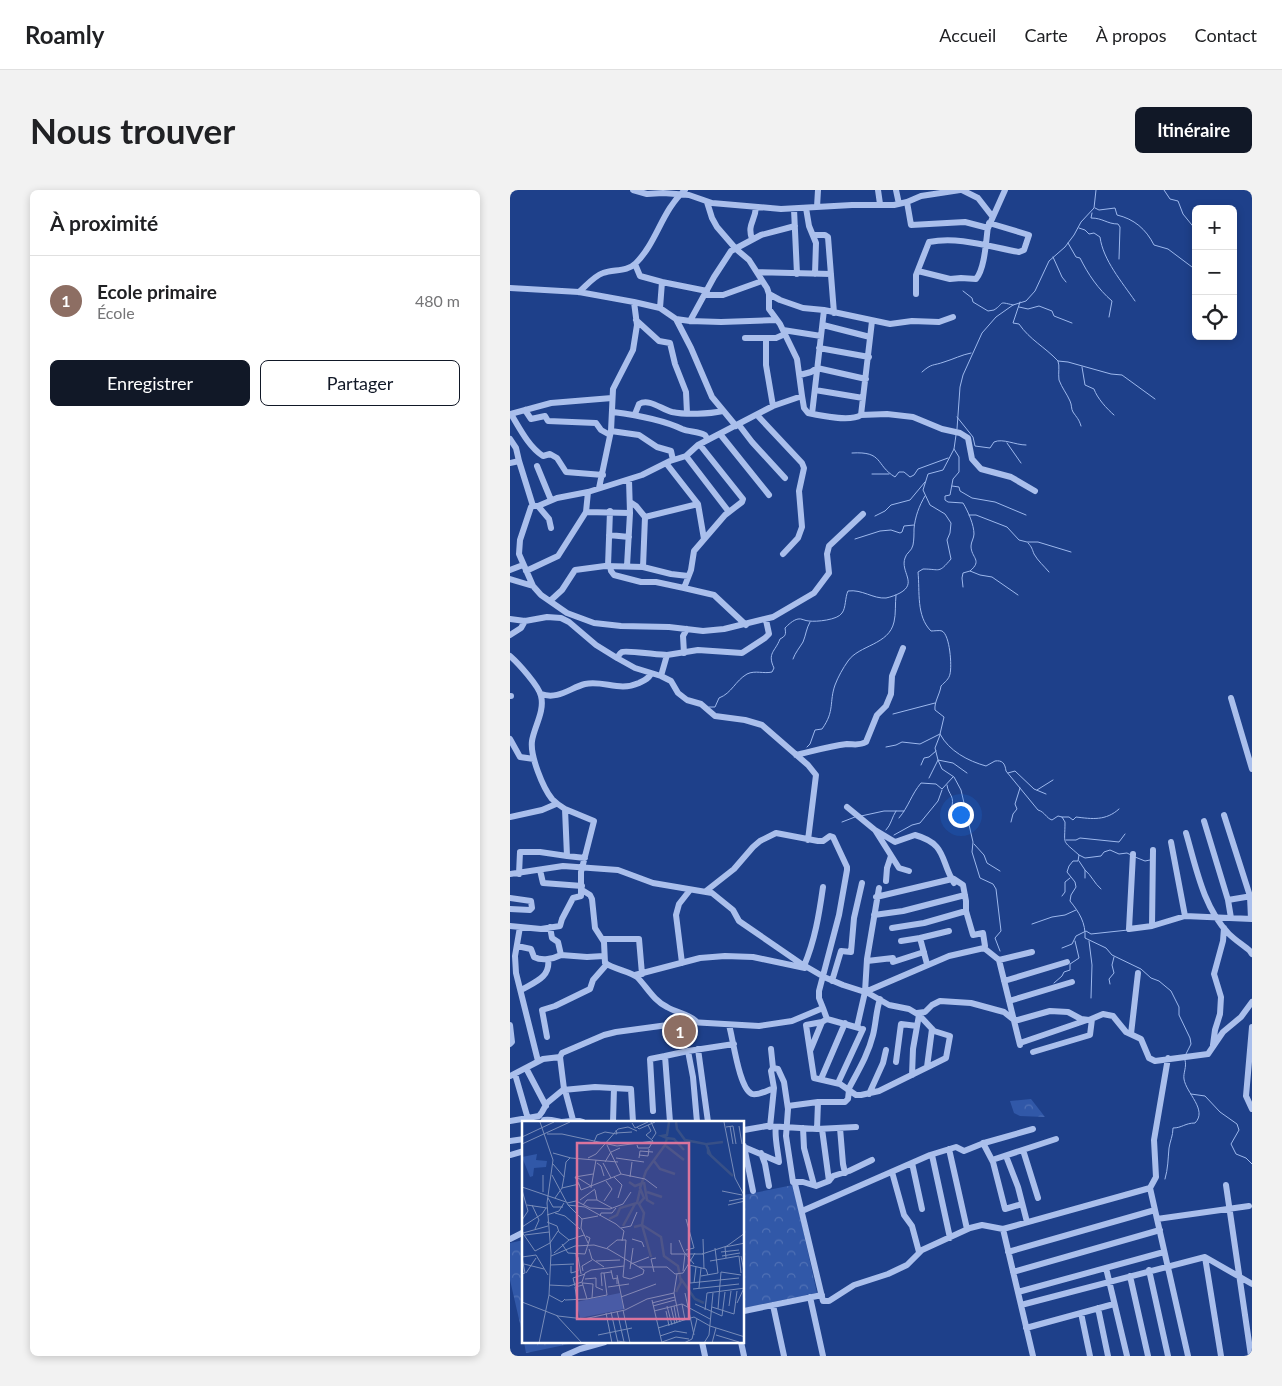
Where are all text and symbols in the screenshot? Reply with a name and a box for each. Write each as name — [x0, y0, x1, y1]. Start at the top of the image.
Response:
text: Roamly — [25, 20, 104, 49]
text: Accueil — [939, 24, 996, 46]
text: Carte — [1024, 24, 1068, 46]
text: À propos — [1096, 24, 1167, 46]
text: Contact — [1195, 24, 1257, 46]
button: Itinéraire — [1135, 107, 1252, 153]
text: Nous trouver — [30, 109, 235, 151]
map controls — [1192, 205, 1237, 340]
button: + — [1192, 205, 1237, 250]
text: À proximité — [50, 210, 158, 235]
button: − — [1192, 250, 1237, 295]
text: Ecole primaire — [97, 280, 217, 303]
text: 1 — [61, 291, 71, 310]
text: 480 m — [415, 291, 460, 310]
button: locate — [1192, 295, 1237, 340]
text: École — [97, 303, 135, 322]
button: Enregistrer — [50, 360, 250, 406]
button: Partager — [260, 360, 460, 406]
your location — [948, 802, 974, 828]
pin: 1 — [664, 1012, 696, 1050]
inset map — [522, 1121, 745, 1344]

